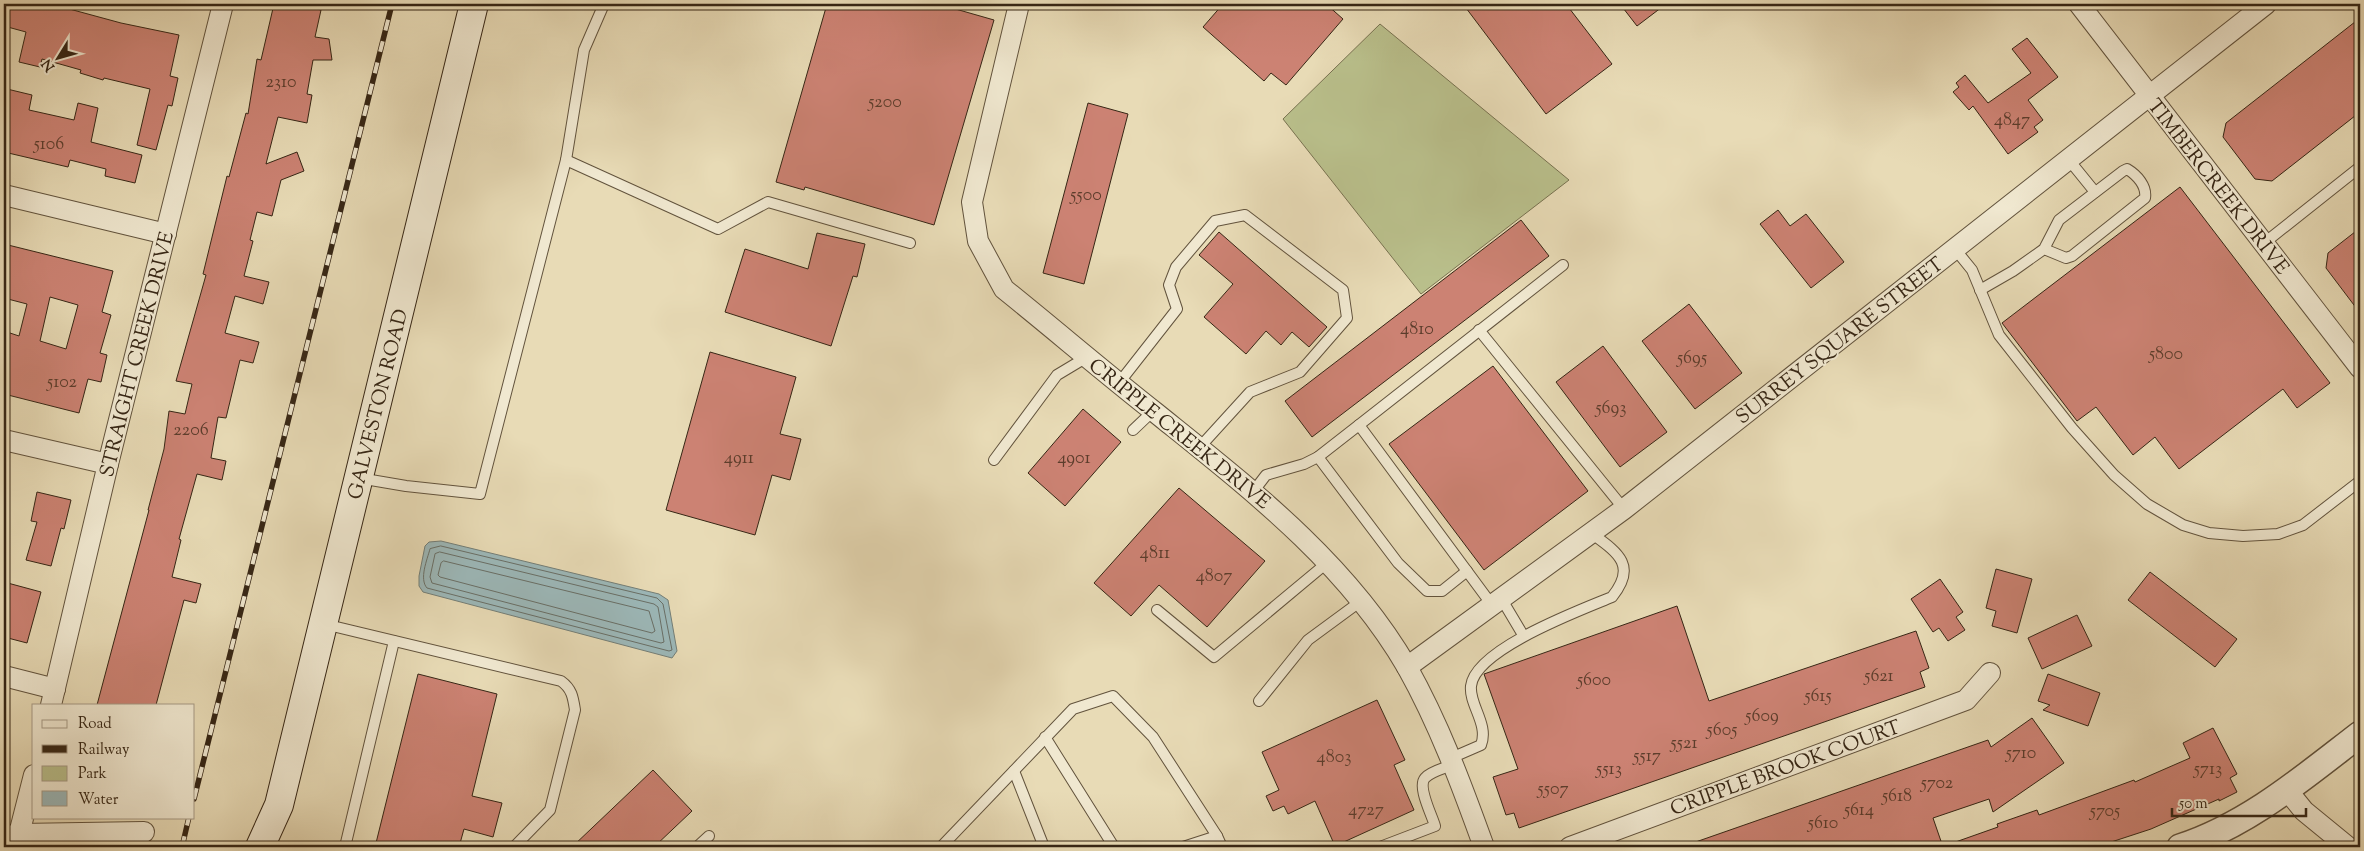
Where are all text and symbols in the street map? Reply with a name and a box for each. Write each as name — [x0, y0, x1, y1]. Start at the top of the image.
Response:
north arrow — [32, 32, 82, 82]
text: N — [38, 54, 61, 75]
house number: 2310 — [265, 70, 297, 96]
house number: 5200 — [867, 90, 902, 116]
street label: TIMBERCREEK DRIVE — [2139, 94, 2295, 282]
house number: 4847 — [1994, 108, 2030, 134]
house number: 5106 — [33, 132, 64, 158]
house number: 5500 — [1069, 183, 1102, 209]
street label: STRAIGHT CREEK DRIVE — [94, 229, 183, 480]
street label: SURREY SQUARE STREET — [1730, 251, 1951, 432]
street label: GALVESTON ROAD — [342, 306, 417, 503]
house number: 4810 — [1400, 317, 1434, 343]
house number: 5800 — [2148, 342, 2183, 368]
house number: 5695 — [1676, 346, 1707, 372]
street label: CRIPPLE CREEK DRIVE — [1081, 352, 1276, 517]
house number: 5102 — [46, 370, 78, 396]
house number: 5693 — [1594, 396, 1627, 422]
house number: 2206 — [173, 418, 209, 444]
house number: 4911 — [724, 446, 754, 472]
house number: 4901 — [1057, 446, 1091, 472]
house number: 4811 — [1140, 541, 1170, 567]
house number: 4807 — [1196, 564, 1232, 590]
house number: 5621 — [1863, 664, 1894, 690]
house number: 5600 — [1576, 668, 1611, 694]
house number: 5615 — [1803, 684, 1832, 710]
legend — [32, 704, 195, 818]
house number: 5609 — [1744, 704, 1779, 730]
text: Road — [78, 714, 112, 735]
street label: CRIPPLE BROOK COURT — [1667, 714, 1905, 825]
house number: 5605 — [1706, 718, 1737, 744]
house number: 5521 — [1669, 731, 1698, 757]
text: Railway — [78, 740, 130, 761]
house number: 5710 — [2005, 741, 2036, 767]
house number: 5517 — [1632, 744, 1661, 770]
house number: 4803 — [1317, 745, 1351, 771]
house number: 5513 — [1595, 757, 1622, 783]
house number: 5713 — [2193, 757, 2222, 783]
text: Park — [78, 764, 107, 785]
house number: 5702 — [1920, 771, 1954, 797]
house number: 5507 — [1536, 777, 1569, 803]
house number: 5618 — [1881, 784, 1912, 810]
scale bar — [2172, 786, 2305, 818]
text: Water — [78, 790, 119, 811]
text: 50 m — [2178, 794, 2208, 815]
house number: 4727 — [1348, 798, 1384, 824]
house number: 5614 — [1843, 798, 1874, 824]
house number: 5705 — [2089, 799, 2120, 825]
house number: 5610 — [1807, 811, 1838, 837]

